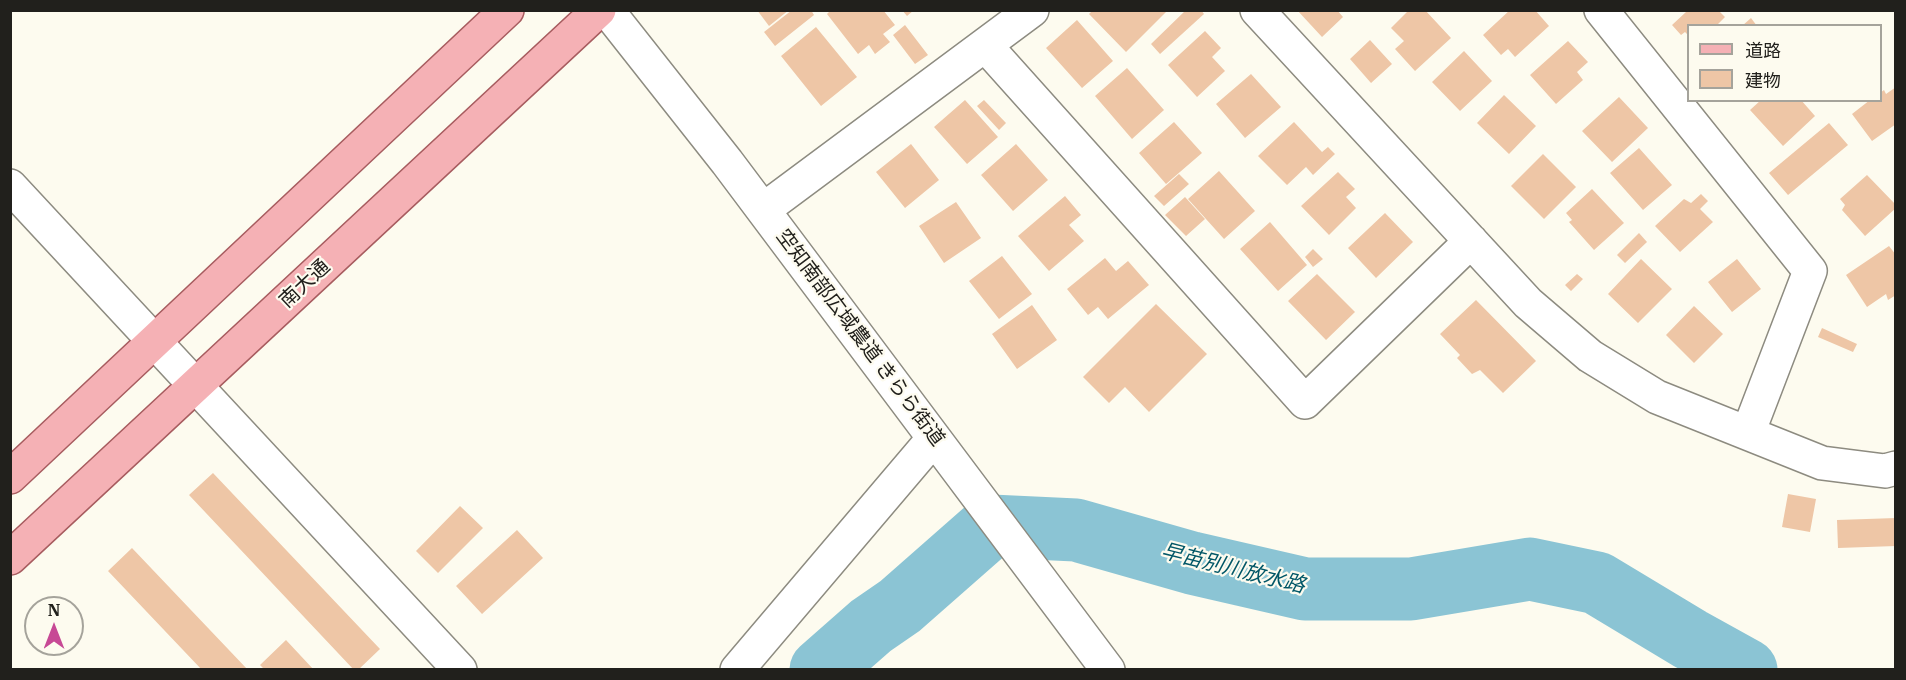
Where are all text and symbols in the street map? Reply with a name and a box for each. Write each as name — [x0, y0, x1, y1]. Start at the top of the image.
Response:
legend — [1687, 24, 1882, 102]
text: 道路 — [1745, 39, 1781, 62]
text: 建物 — [1745, 69, 1781, 92]
street label: 空知南部広域農道 きらら街道 — [771, 225, 949, 451]
street label: 南大通 — [275, 255, 335, 313]
water label: 早苗別川放水路 — [1159, 539, 1307, 599]
north arrow — [24, 596, 84, 656]
text: N — [48, 600, 60, 620]

